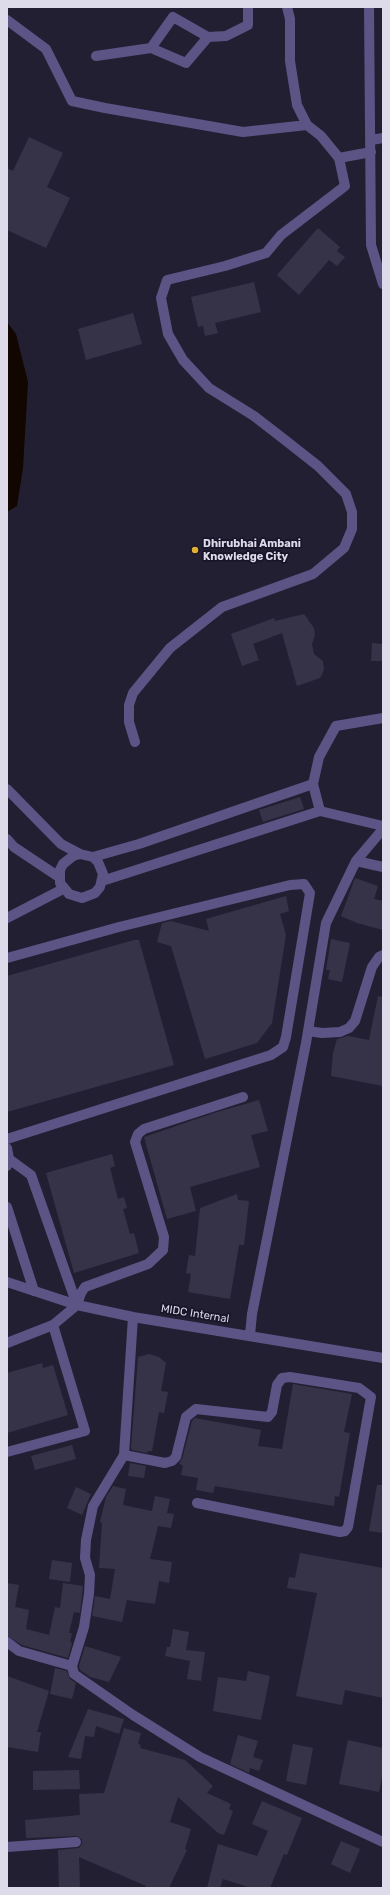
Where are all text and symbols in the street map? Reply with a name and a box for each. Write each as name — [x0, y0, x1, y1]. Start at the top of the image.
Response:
place label: Dhirubhai Ambani Knowledge City — [203, 537, 301, 563]
marker: Dhirubhai Ambani Knowledge City — [190, 545, 200, 555]
street label: MIDC Internal — [160, 1302, 230, 1326]

